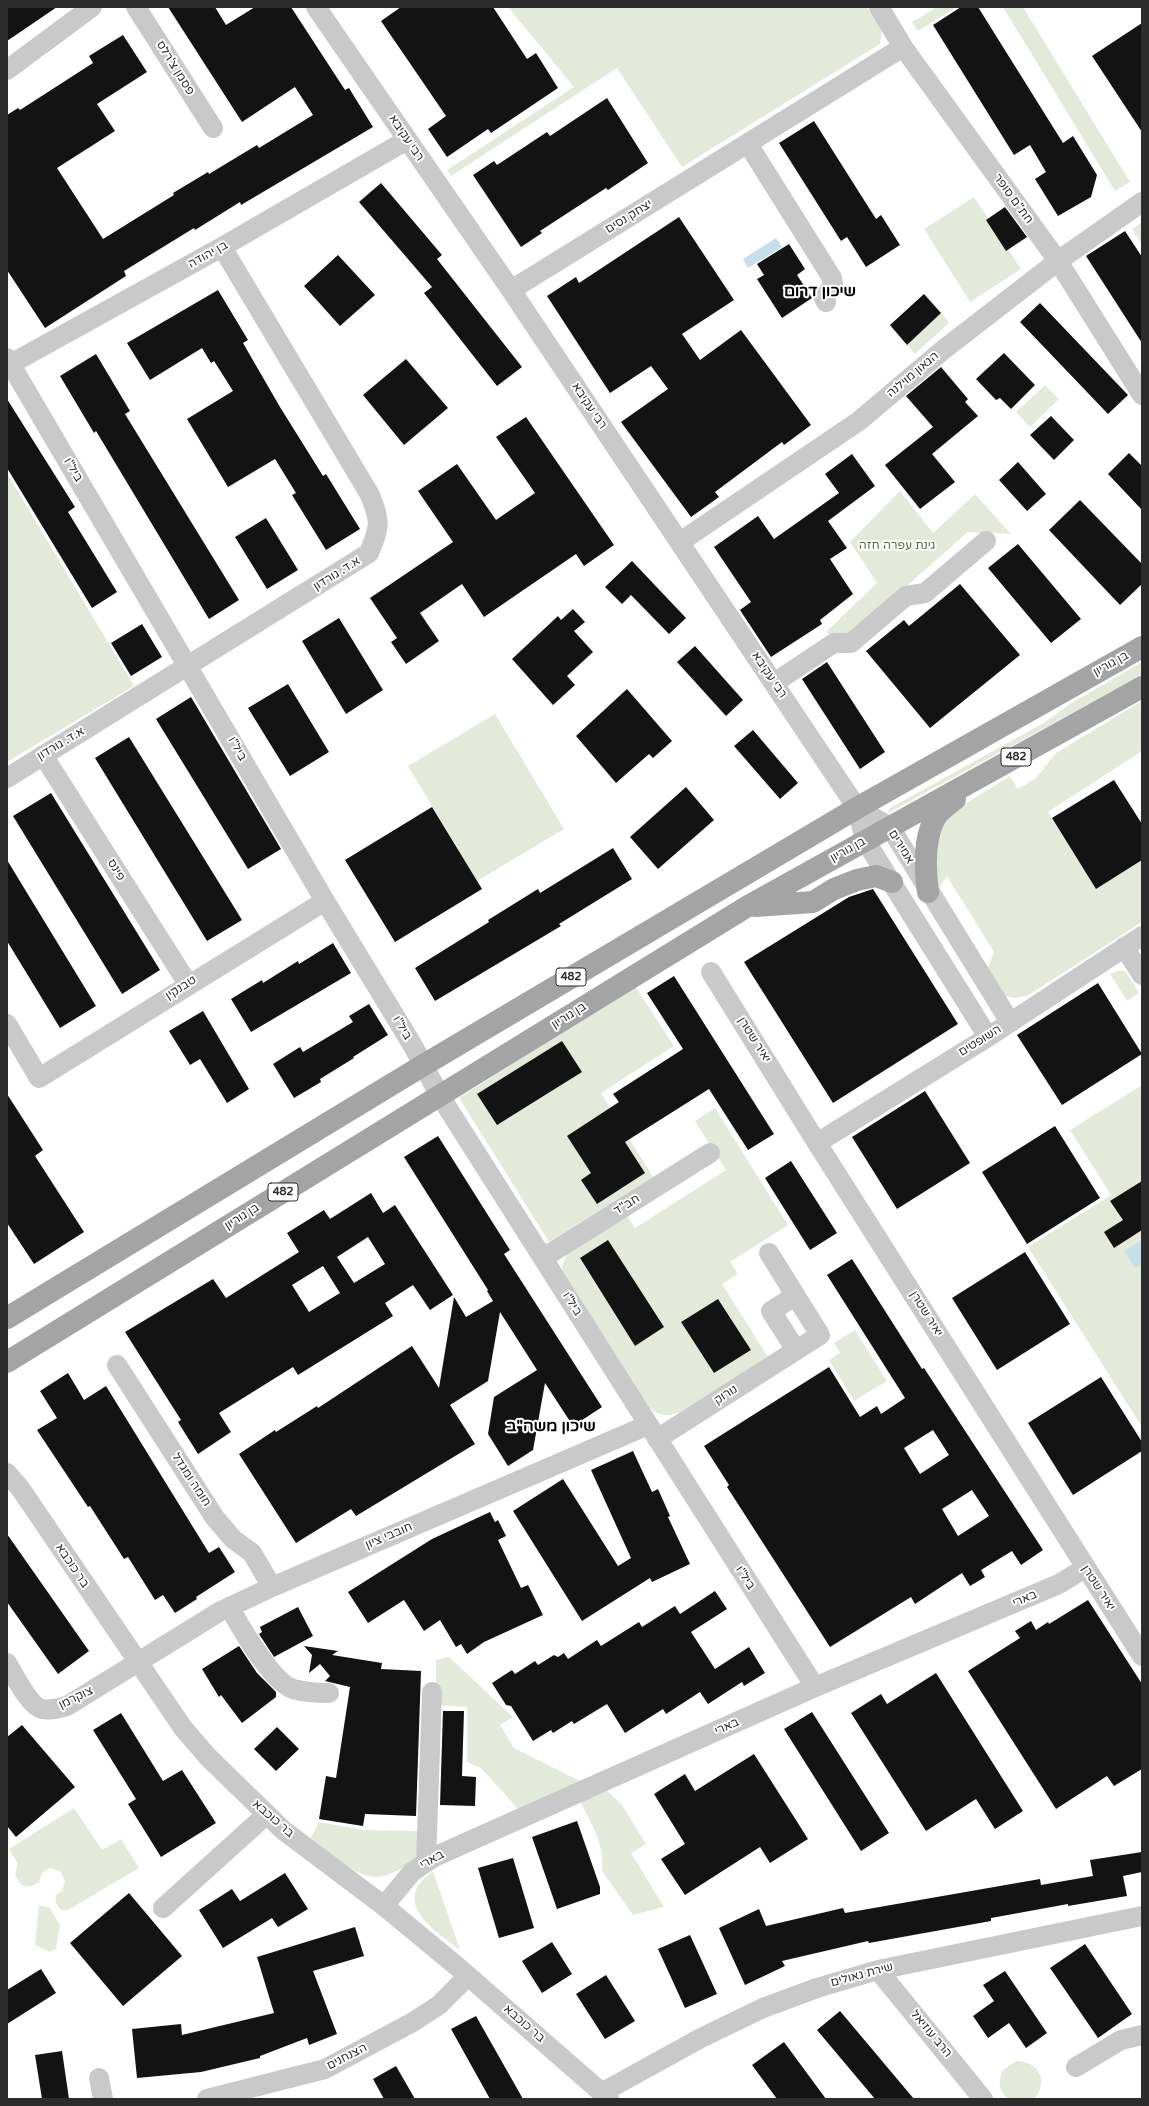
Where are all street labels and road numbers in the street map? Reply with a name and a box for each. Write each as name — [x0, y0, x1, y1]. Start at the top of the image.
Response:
street label: פסמן צ'רלס — [153, 38, 197, 98]
street label: רבי עקיבא — [385, 112, 427, 164]
street label: חת"ם סופר — [990, 171, 1036, 227]
street label: יצחק נסים — [603, 197, 655, 237]
street label: בן יהודה — [186, 238, 230, 272]
street label: הגאון מוילנה — [884, 349, 942, 401]
street label: רבי עקיבא — [568, 380, 610, 432]
street label: ביל"ו — [60, 455, 86, 485]
street label: א.ד. גורדון — [311, 554, 363, 594]
street label: בן גוריון — [1091, 648, 1131, 680]
street label: רבי עקיבא — [748, 649, 790, 701]
street label: א.ד. גורדון — [35, 724, 87, 764]
street label: ביל"ו — [224, 734, 250, 764]
road number: 482 — [1001, 748, 1031, 766]
street label: אמירים — [885, 827, 917, 867]
street label: בן גוריון — [828, 834, 868, 866]
street label: פינס — [104, 857, 128, 883]
road number: 482 — [556, 968, 586, 986]
street label: טבנקין — [163, 973, 199, 1003]
street label: בן גוריון — [549, 1000, 589, 1032]
street label: ביל"ו — [389, 1013, 415, 1043]
street label: יאיר שטרן — [734, 1014, 774, 1066]
street label: השופטים — [956, 1022, 1004, 1060]
road number: 482 — [268, 1183, 298, 1201]
street label: חב"ד — [611, 1192, 643, 1218]
street label: בן גוריון — [222, 1201, 262, 1233]
street label: יאיר שטרן — [906, 1288, 946, 1340]
street label: ביל"ו — [559, 1289, 585, 1319]
street label: נורוק — [712, 1382, 740, 1408]
street label: חומה ומגדל — [168, 1451, 214, 1509]
street label: חובבי ציון — [363, 1520, 415, 1552]
street label: בר כוכבא — [52, 1541, 92, 1591]
street label: ביל"ו — [732, 1563, 758, 1593]
street label: יאיר שטרן — [1078, 1563, 1118, 1613]
street label: בארי — [1010, 1587, 1040, 1611]
street label: צוקרמן — [56, 1684, 96, 1712]
street label: בארי — [712, 1715, 742, 1739]
street label: בר כוכבא — [249, 1797, 297, 1841]
street label: בארי — [417, 1848, 447, 1872]
street label: שירת גאולים — [829, 1960, 895, 1990]
street label: בר כוכבא — [500, 2002, 548, 2046]
street label: הרב עוזיאל — [907, 2007, 955, 2061]
street label: הצנחנים — [324, 2041, 370, 2073]

